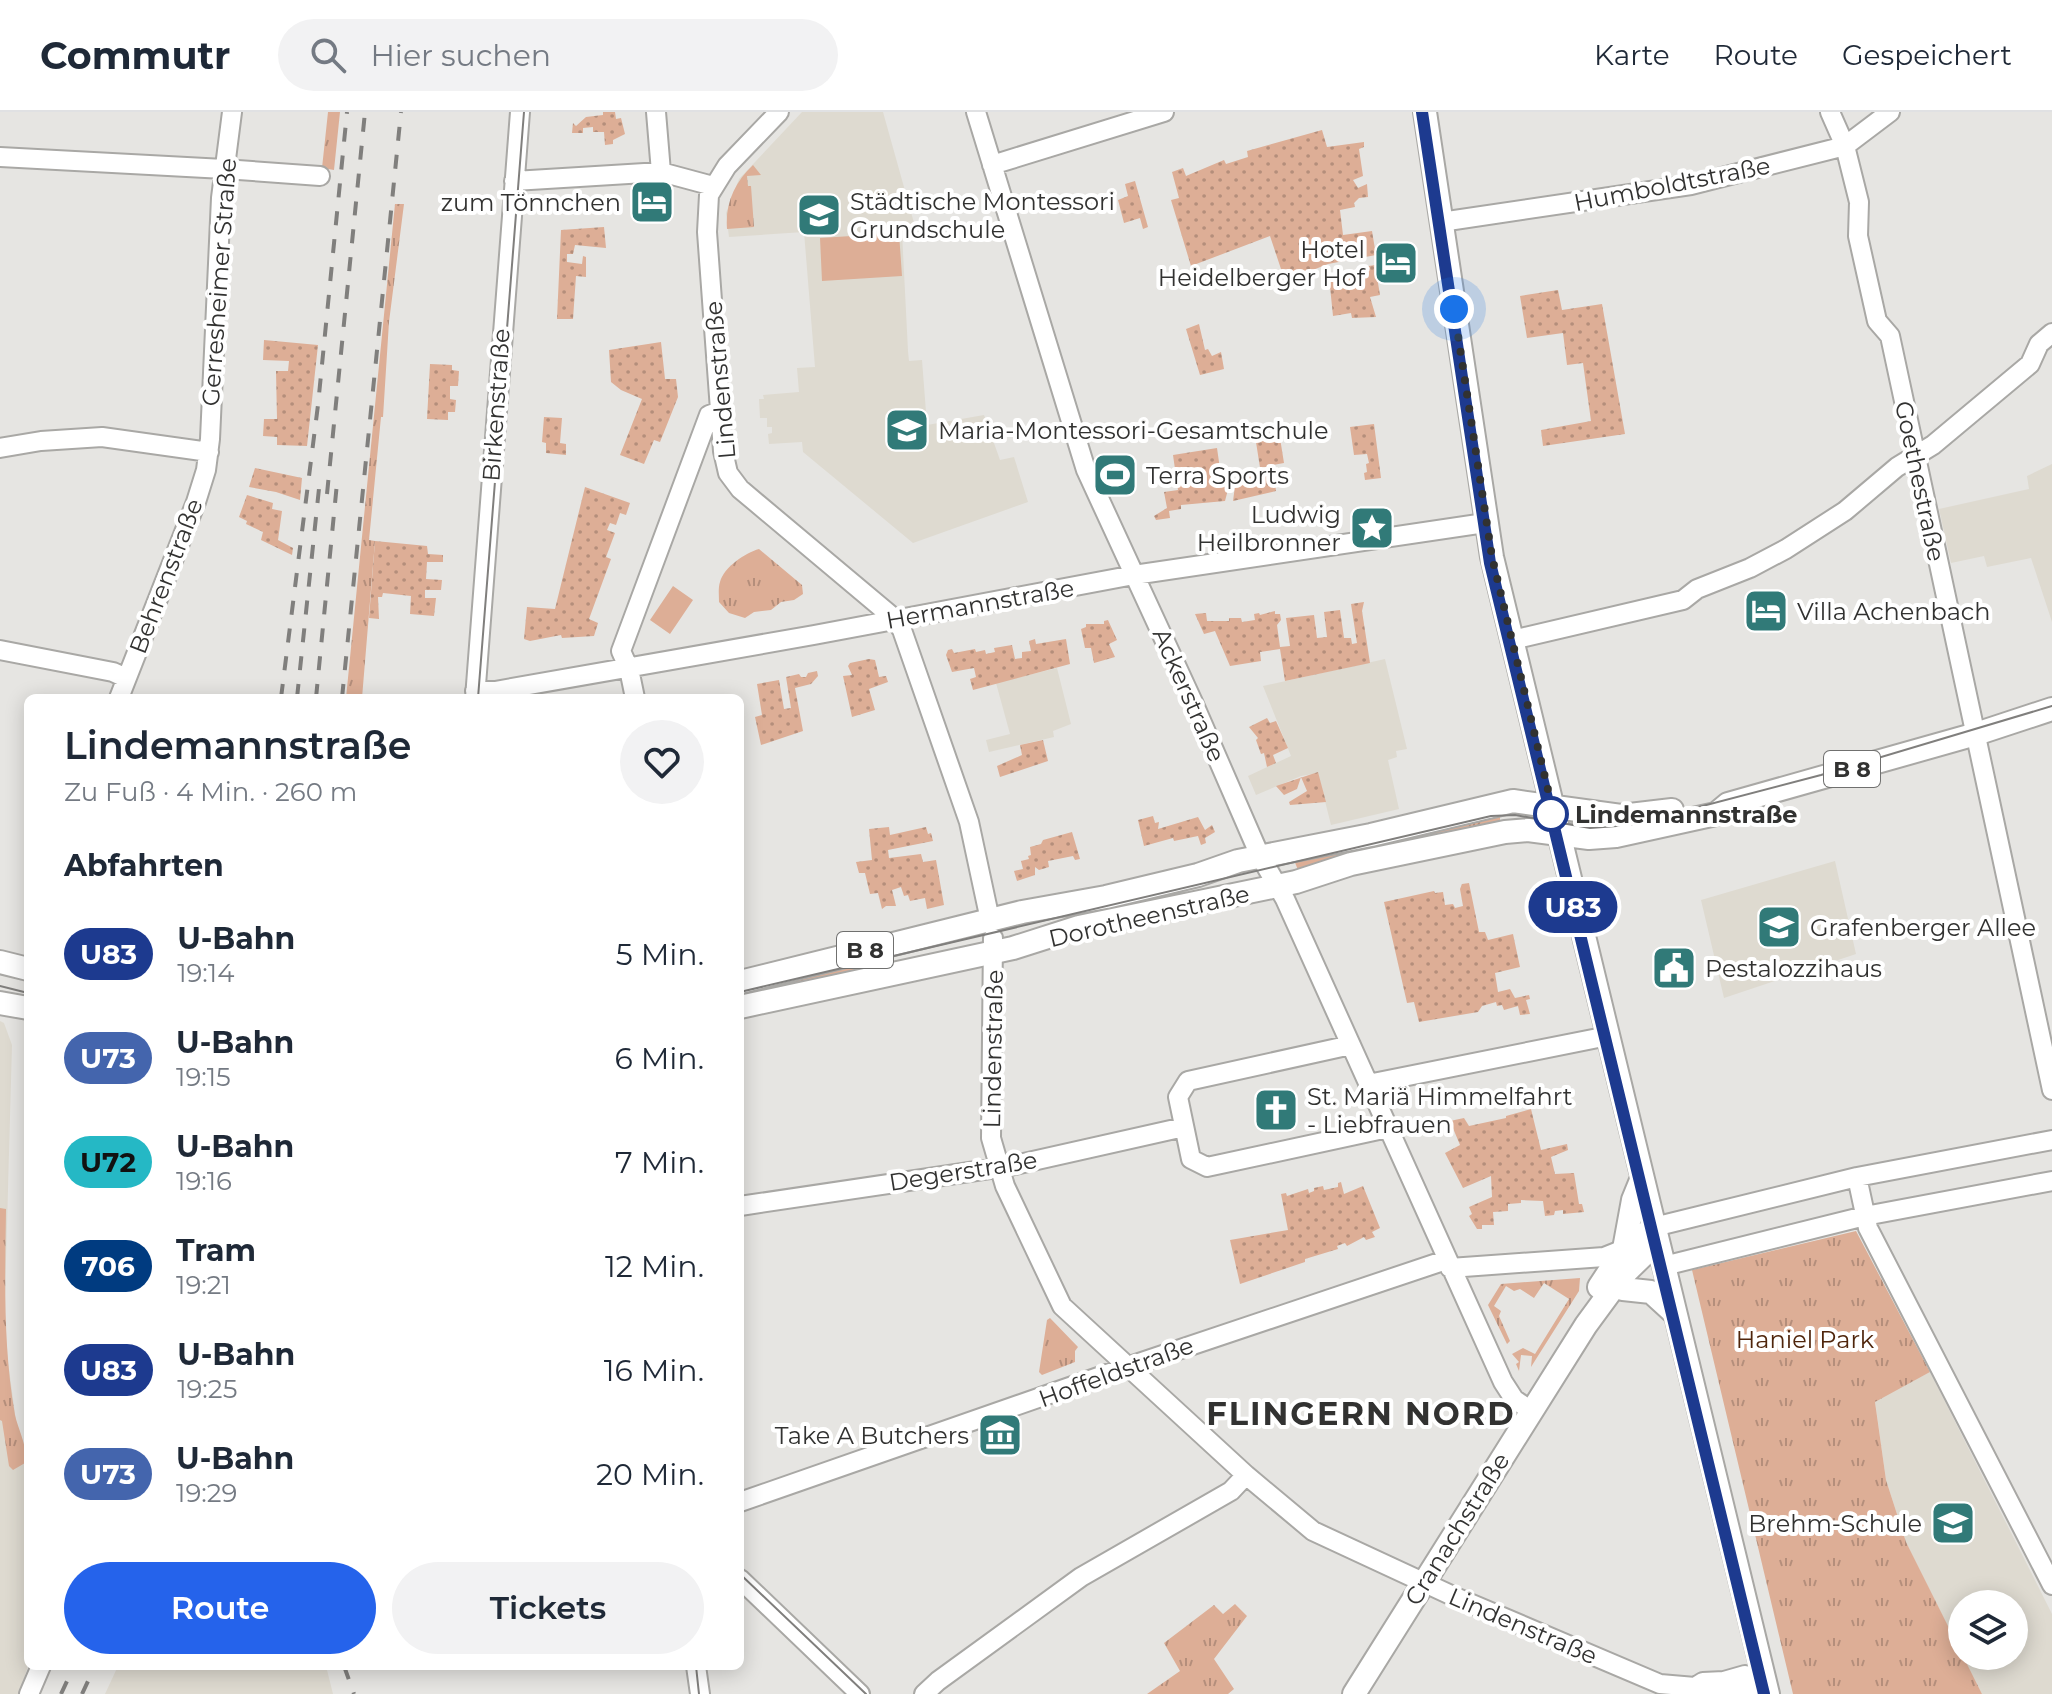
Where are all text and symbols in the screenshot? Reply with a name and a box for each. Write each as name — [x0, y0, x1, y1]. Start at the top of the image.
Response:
search box — [278, 19, 838, 91]
text: Commutr — [40, 32, 230, 79]
icon: search — [306, 33, 350, 77]
text: Hier suchen — [370, 37, 551, 74]
text: Karte — [1594, 38, 1670, 72]
text: Route — [1714, 38, 1798, 72]
text: Gespeichert — [1842, 38, 2012, 72]
street label: Humboldtstraße — [1571, 151, 1773, 217]
street label: Gerresheimer Straße — [196, 157, 242, 407]
hotel icon: zum Tönnchen — [628, 178, 676, 226]
place label: Städtische Montessori Grundschule — [850, 187, 1115, 244]
place label: zum Tönnchen — [441, 188, 621, 217]
school or university icon: Städtische Montessori Grundschule — [795, 191, 843, 239]
place label: Hotel Heidelberger Hof — [1158, 235, 1366, 292]
hotel icon: Hotel Heidelberger Hof — [1372, 239, 1420, 287]
your location — [1434, 289, 1474, 329]
street label: Lindenstraße — [699, 300, 741, 460]
street label: Birkenstraße — [476, 327, 516, 483]
street label: Goethestraße — [1889, 398, 1951, 564]
school or university icon: Maria-Montessori-Gesamtschule — [883, 406, 931, 454]
place label: Maria-Montessori-Gesamtschule — [938, 416, 1328, 445]
sports icon: Terra Sports — [1091, 451, 1139, 499]
place label: Terra Sports — [1146, 461, 1289, 490]
street label: Behrenstraße — [123, 494, 209, 658]
place label: Ludwig Heilbronner — [1197, 500, 1341, 557]
place icon: Ludwig Heilbronner — [1348, 504, 1396, 552]
street label: Hermannstraße — [884, 573, 1076, 635]
hotel icon: Villa Achenbach — [1742, 587, 1790, 635]
place label: Villa Achenbach — [1797, 597, 1990, 626]
street label: Ackerstraße — [1147, 624, 1231, 766]
button: heart — [620, 720, 704, 804]
text: Lindemannstraße — [64, 722, 411, 769]
road number: B 8 — [1824, 751, 1880, 787]
text: Zu Fuß · 4 Min. · 260 m — [64, 776, 357, 808]
marker: Lindemannstraße — [1534, 797, 1568, 831]
place label: Lindemannstraße — [1575, 800, 1797, 829]
text: Abfahrten — [64, 847, 224, 884]
street label: Dorotheenstraße — [1046, 879, 1252, 953]
line badge: U83 — [1527, 881, 1619, 933]
text: U83 — [1544, 890, 1602, 924]
school or university icon: Grafenberger Allee — [1755, 903, 1803, 951]
place label: Grafenberger Allee — [1810, 913, 2036, 942]
text: U-Bahn — [177, 920, 295, 957]
road number: B 8 — [837, 932, 893, 968]
text: 5 Min. — [616, 936, 704, 973]
text: U83 — [80, 937, 137, 971]
public building icon: Pestalozzihaus — [1650, 944, 1698, 992]
place label: Pestalozzihaus — [1705, 954, 1882, 983]
text: 19:14 — [177, 957, 234, 989]
street label: Lindenstraße — [977, 969, 1009, 1129]
text: U-Bahn — [176, 1024, 294, 1061]
text: 6 Min. — [615, 1040, 704, 1077]
text: U73 — [80, 1041, 136, 1075]
text: 19:15 — [176, 1061, 231, 1093]
place label: St. Mariä Himmelfahrt - Liebfrauen — [1307, 1082, 1573, 1139]
church icon: St. Mariä Himmelfahrt - Liebfrauen — [1252, 1086, 1300, 1134]
text: U-Bahn — [176, 1128, 294, 1165]
text: 7 Min. — [615, 1144, 704, 1181]
text: U72 — [80, 1145, 136, 1179]
street label: Degerstraße — [887, 1145, 1039, 1197]
text: 19:16 — [176, 1165, 232, 1197]
text: Tram — [176, 1232, 256, 1269]
text: 12 Min. — [605, 1248, 704, 1285]
text: 706 — [81, 1249, 135, 1283]
text: 19:21 — [176, 1269, 231, 1301]
park label: Haniel Park — [1736, 1325, 1875, 1354]
street label: Hoffeldstraße — [1035, 1331, 1197, 1413]
text: U-Bahn — [177, 1336, 295, 1373]
text: 16 Min. — [604, 1352, 704, 1389]
text: U83 — [80, 1353, 137, 1387]
text: 19:25 — [177, 1373, 237, 1405]
district label: FLINGERN NORD — [1206, 1394, 1516, 1433]
museum icon: Take A Butchers — [976, 1411, 1024, 1459]
place label: Take A Butchers — [775, 1421, 969, 1450]
text: U-Bahn — [176, 1440, 294, 1477]
street label: Cranachstraße — [1398, 1447, 1516, 1611]
text: 20 Min. — [596, 1456, 704, 1493]
text: U73 — [80, 1457, 136, 1491]
text: 19:29 — [176, 1477, 237, 1509]
school or university icon: Brehm-Schule — [1929, 1499, 1977, 1547]
place label: Brehm-Schule — [1748, 1509, 1922, 1538]
button: Route — [64, 1562, 376, 1654]
button: Tickets — [392, 1562, 704, 1654]
street label: Lindenstraße — [1444, 1582, 1602, 1670]
map controls — [1948, 1590, 2028, 1670]
button: layers — [1948, 1590, 2028, 1670]

